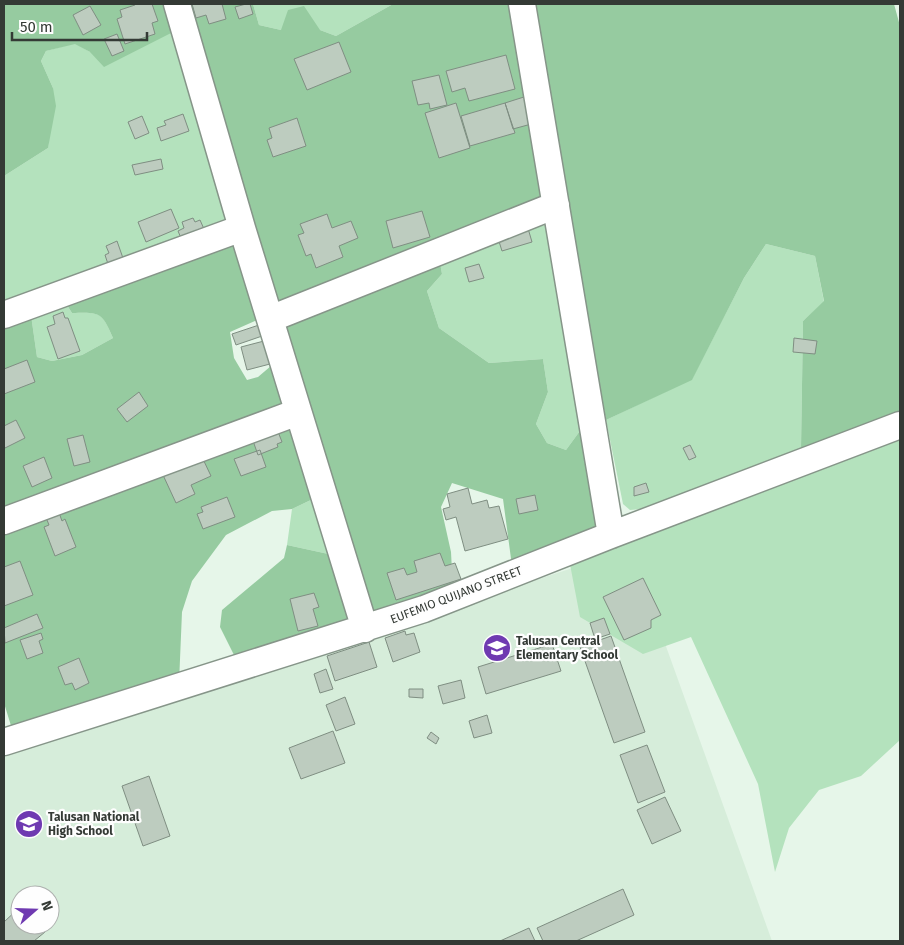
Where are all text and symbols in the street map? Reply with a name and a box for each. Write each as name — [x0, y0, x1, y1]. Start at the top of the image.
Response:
scale bar — [12, 10, 148, 42]
text: 50 m — [20, 18, 53, 36]
street label: EUFEMIO QUIJANO STREET — [388, 563, 525, 627]
school or university icon: Talusan Central Elementary School — [482, 633, 512, 663]
place label: Talusan Central Elementary School — [516, 634, 619, 662]
school or university icon: Talusan National High School — [14, 809, 44, 839]
place label: Talusan National High School — [48, 810, 140, 838]
north arrow — [10, 885, 60, 935]
text: N — [37, 898, 56, 913]

